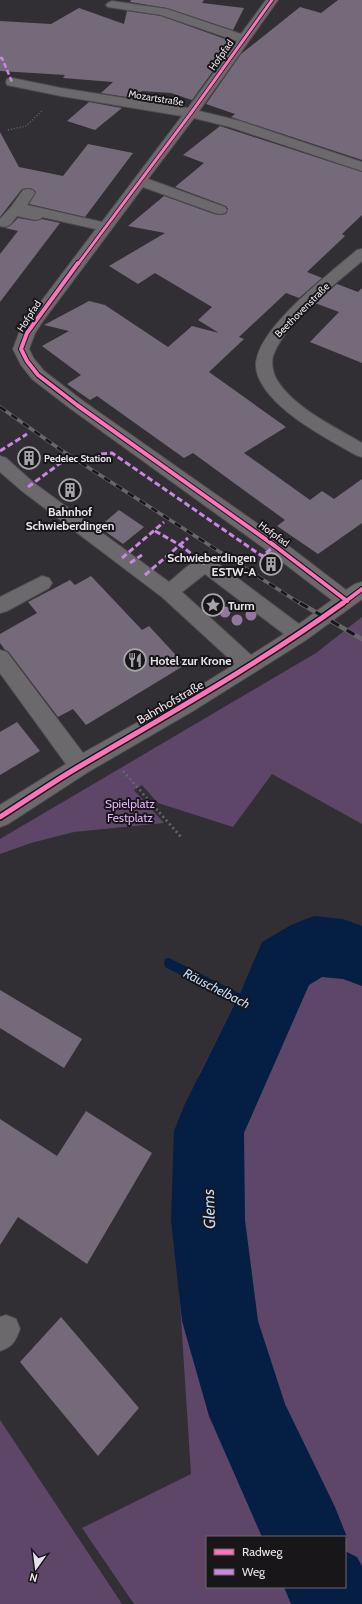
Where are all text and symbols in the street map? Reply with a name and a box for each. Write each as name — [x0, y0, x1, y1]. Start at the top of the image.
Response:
street label: Hofpfad — [206, 37, 236, 73]
street label: Mozartstraße — [127, 87, 185, 109]
street label: Beethovenstraße — [272, 280, 332, 340]
street label: Hofpfad — [14, 298, 44, 334]
building icon: Pedelec Station — [16, 445, 42, 471]
place label: Pedelec Station — [44, 452, 111, 465]
building icon: Bahnhof Schwieberdingen — [57, 477, 83, 503]
place label: Bahnhof Schwieberdingen — [26, 504, 114, 533]
street label: Hofpfad — [256, 519, 292, 549]
place label: Schwieberdingen ESTW-A — [167, 550, 256, 579]
building icon: Schwieberdingen ESTW-A — [258, 551, 284, 577]
place icon: Turm — [200, 592, 226, 618]
place label: Turm — [228, 598, 255, 613]
restaurant icon: Hotel zur Krone — [122, 647, 148, 673]
place label: Hotel zur Krone — [150, 653, 232, 668]
street label: Bahnhofstraße — [134, 677, 206, 727]
park label: Spielplatz Festplatz — [105, 796, 155, 825]
water label: Räuschelbach — [181, 964, 253, 1012]
water label: Glems — [199, 1189, 219, 1229]
legend — [206, 1536, 346, 1588]
text: Radweg — [242, 1544, 283, 1559]
north arrow — [16, 1548, 56, 1588]
text: Weg — [242, 1564, 266, 1579]
text: N — [28, 1570, 39, 1585]

